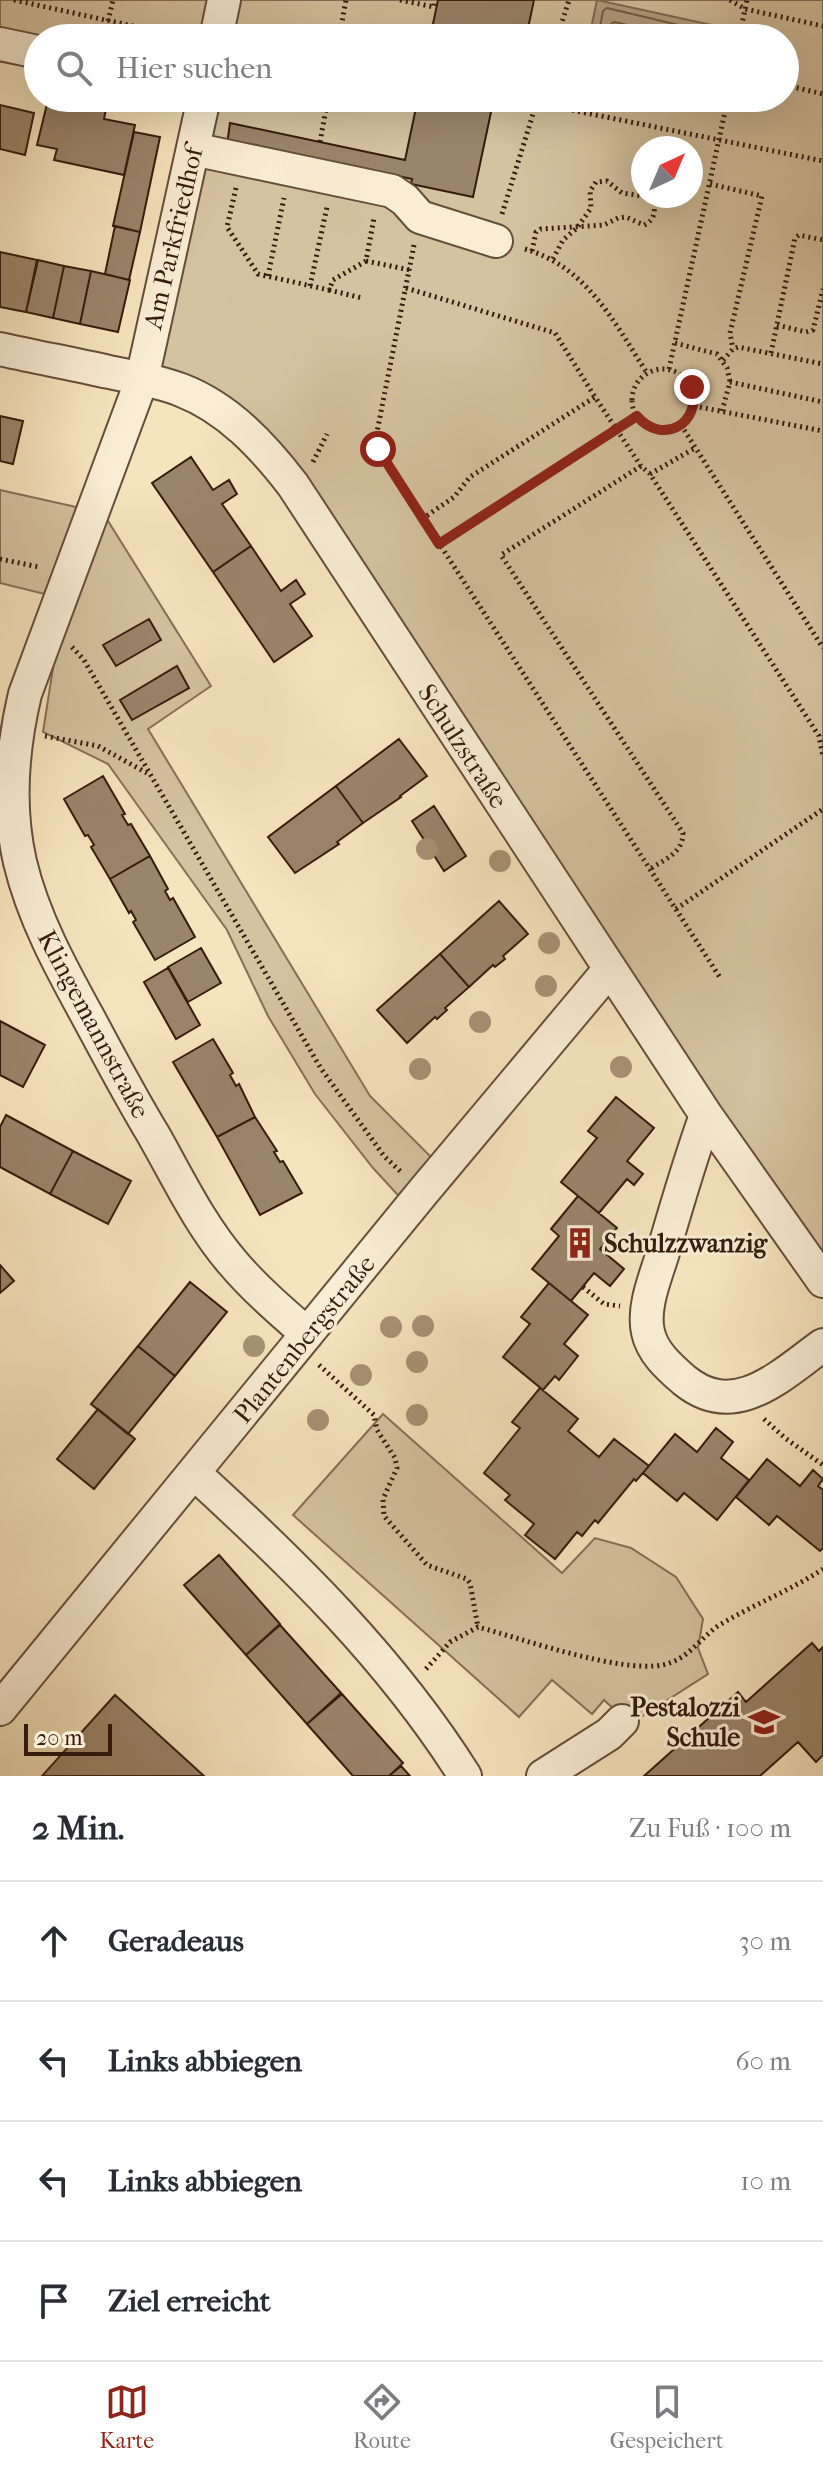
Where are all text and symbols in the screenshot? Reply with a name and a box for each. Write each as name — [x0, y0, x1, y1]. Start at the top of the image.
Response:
search box — [24, 24, 799, 112]
icon: search — [52, 46, 96, 90]
text: Hier suchen — [116, 51, 272, 86]
north arrow — [631, 136, 703, 208]
street label: Am Parkfriedhof — [137, 139, 211, 333]
route end — [674, 369, 710, 405]
route start — [360, 431, 396, 467]
street label: Schulzstraße — [411, 678, 514, 814]
street label: Klingemannstraße — [31, 925, 156, 1124]
building icon: Schulzzwanzig — [563, 1226, 597, 1260]
place label: Schulzzwanzig — [604, 1228, 768, 1259]
street label: Plantenbergstraße — [227, 1249, 382, 1430]
place label: Pestalozzi Schule — [630, 1692, 740, 1753]
school or university icon: Pestalozzi Schule — [747, 1705, 781, 1739]
scale bar — [24, 1720, 112, 1756]
text: 20 m — [36, 1725, 82, 1751]
text: 2 Min. — [32, 1808, 124, 1848]
text: Zu Fuß · 100 m — [629, 1813, 791, 1844]
icon: ahead — [32, 1919, 76, 1963]
text: Geradeaus — [108, 1924, 244, 1959]
text: 30 m — [739, 1926, 791, 1957]
icon: left — [32, 2039, 76, 2083]
text: Links abbiegen — [108, 2044, 302, 2079]
text: 60 m — [735, 2046, 791, 2077]
icon: left — [32, 2159, 76, 2203]
text: Links abbiegen — [108, 2164, 302, 2199]
text: 10 m — [740, 2166, 791, 2197]
icon: arrive — [32, 2279, 76, 2323]
text: Ziel erreicht — [108, 2284, 270, 2319]
tab: Karte — [99, 2380, 154, 2454]
tab: Route — [353, 2380, 411, 2454]
tab: Gespeichert — [610, 2380, 724, 2454]

